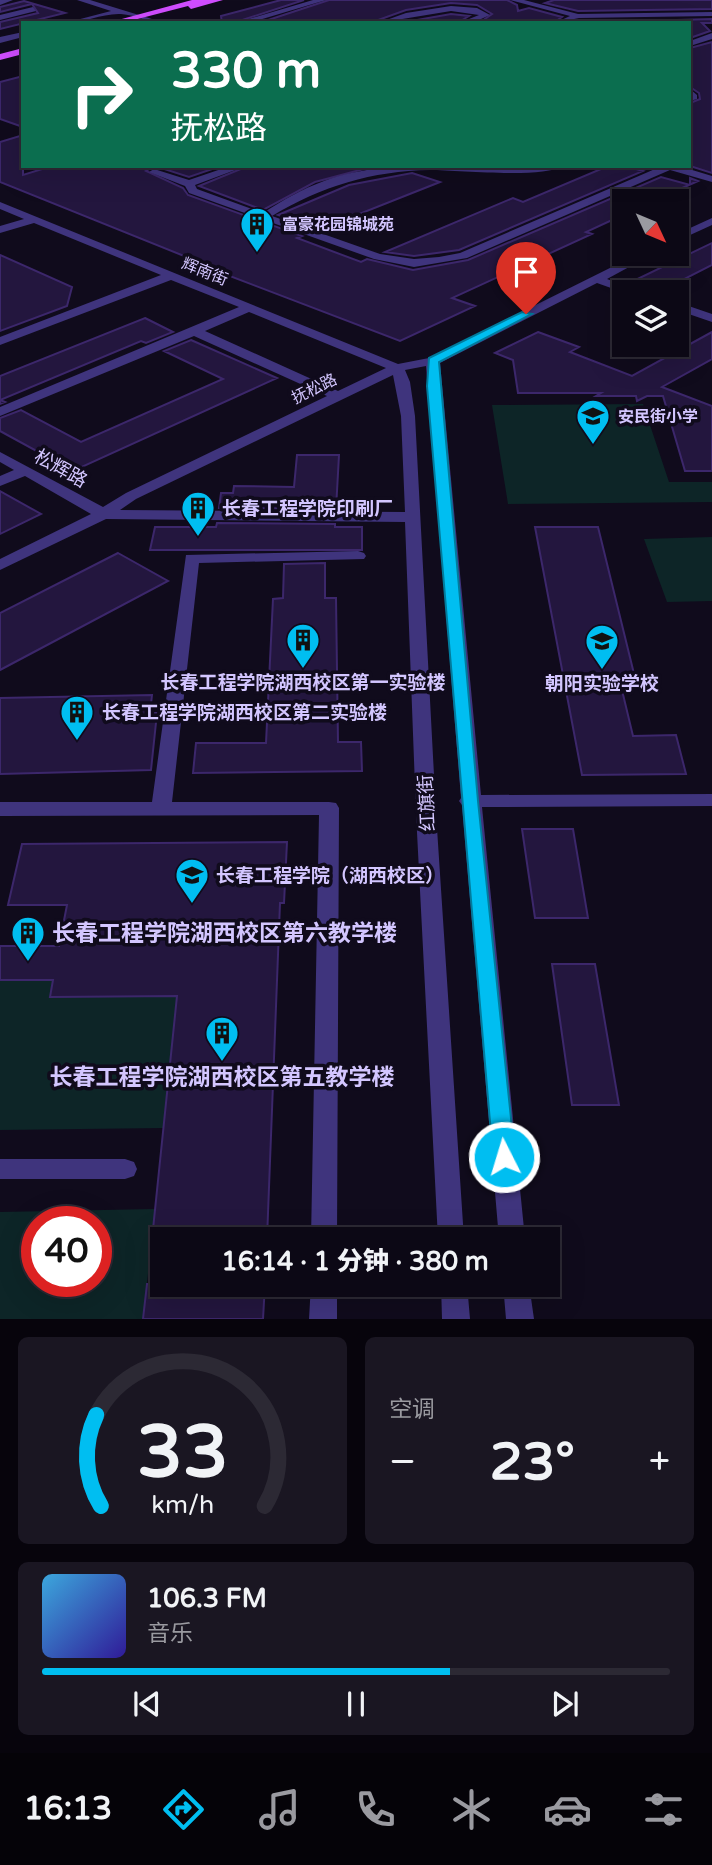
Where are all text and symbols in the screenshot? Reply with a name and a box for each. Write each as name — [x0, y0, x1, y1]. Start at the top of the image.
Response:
text: 330 m — [171, 42, 321, 101]
icon: right — [56, 49, 147, 140]
text: 抚松路 — [171, 110, 267, 148]
north arrow — [612, 189, 690, 266]
map controls — [612, 189, 689, 357]
building icon: 富豪花园锦城苑 — [238, 205, 276, 254]
place label: 富豪花园锦城苑 — [282, 215, 394, 235]
pin — [496, 242, 556, 314]
icon: arrive — [507, 253, 545, 291]
street label: 辉南街 — [179, 254, 231, 290]
button: layers — [612, 280, 689, 357]
street label: 抚松路 — [288, 369, 340, 408]
school or university icon: 安民街小学 — [574, 397, 612, 446]
place label: 安民街小学 — [618, 407, 698, 427]
street label: 松辉路 — [30, 445, 91, 492]
building icon: 长春工程学院印刷厂 — [179, 489, 217, 538]
place label: 长春工程学院印刷厂 — [222, 498, 393, 520]
building icon: 长春工程学院湖西校区第一实验楼 — [284, 621, 322, 670]
school or university icon: 朝阳实验学校 — [583, 622, 621, 671]
place label: 长春工程学院湖西校区第一实验楼 — [160, 672, 446, 694]
place label: 朝阳实验学校 — [545, 673, 659, 695]
building icon: 长春工程学院湖西校区第二实验楼 — [58, 693, 96, 742]
place label: 长春工程学院湖西校区第二实验楼 — [102, 702, 387, 724]
street label: 红旗街 — [415, 774, 439, 832]
school or university icon: 长春工程学院（湖西校区） — [173, 856, 211, 905]
place label: 长春工程学院（湖西校区） — [216, 865, 444, 887]
building icon: 长春工程学院湖西校区第六教学楼 — [9, 914, 47, 963]
place label: 长春工程学院湖西校区第六教学楼 — [52, 920, 397, 948]
building icon: 长春工程学院湖西校区第五教学楼 — [203, 1014, 241, 1063]
place label: 长春工程学院湖西校区第五教学楼 — [50, 1064, 395, 1092]
position arrow — [467, 1120, 541, 1194]
speed limit sign: 40 — [21, 1206, 112, 1297]
text: 16:14 · 1 分钟 · 380 m — [221, 1246, 489, 1277]
text: 空调 — [389, 1396, 435, 1424]
text: 33 — [137, 1410, 228, 1498]
text: 23° — [490, 1431, 575, 1494]
text: − — [389, 1439, 416, 1485]
text: + — [649, 1439, 670, 1485]
text: km/h — [151, 1490, 214, 1520]
text: 106.3 FM — [147, 1583, 267, 1614]
text: 音乐 — [147, 1620, 193, 1648]
icon: previous — [128, 1685, 166, 1723]
icon: pause — [337, 1685, 375, 1723]
icon: next — [546, 1685, 584, 1723]
icon: directions — [159, 1785, 208, 1834]
icon: music — [255, 1785, 304, 1834]
icon: phone — [351, 1785, 400, 1834]
icon: climate — [447, 1785, 496, 1834]
icon: car — [543, 1785, 592, 1834]
icon: filters — [639, 1785, 688, 1834]
text: 16:13 — [24, 1790, 112, 1828]

